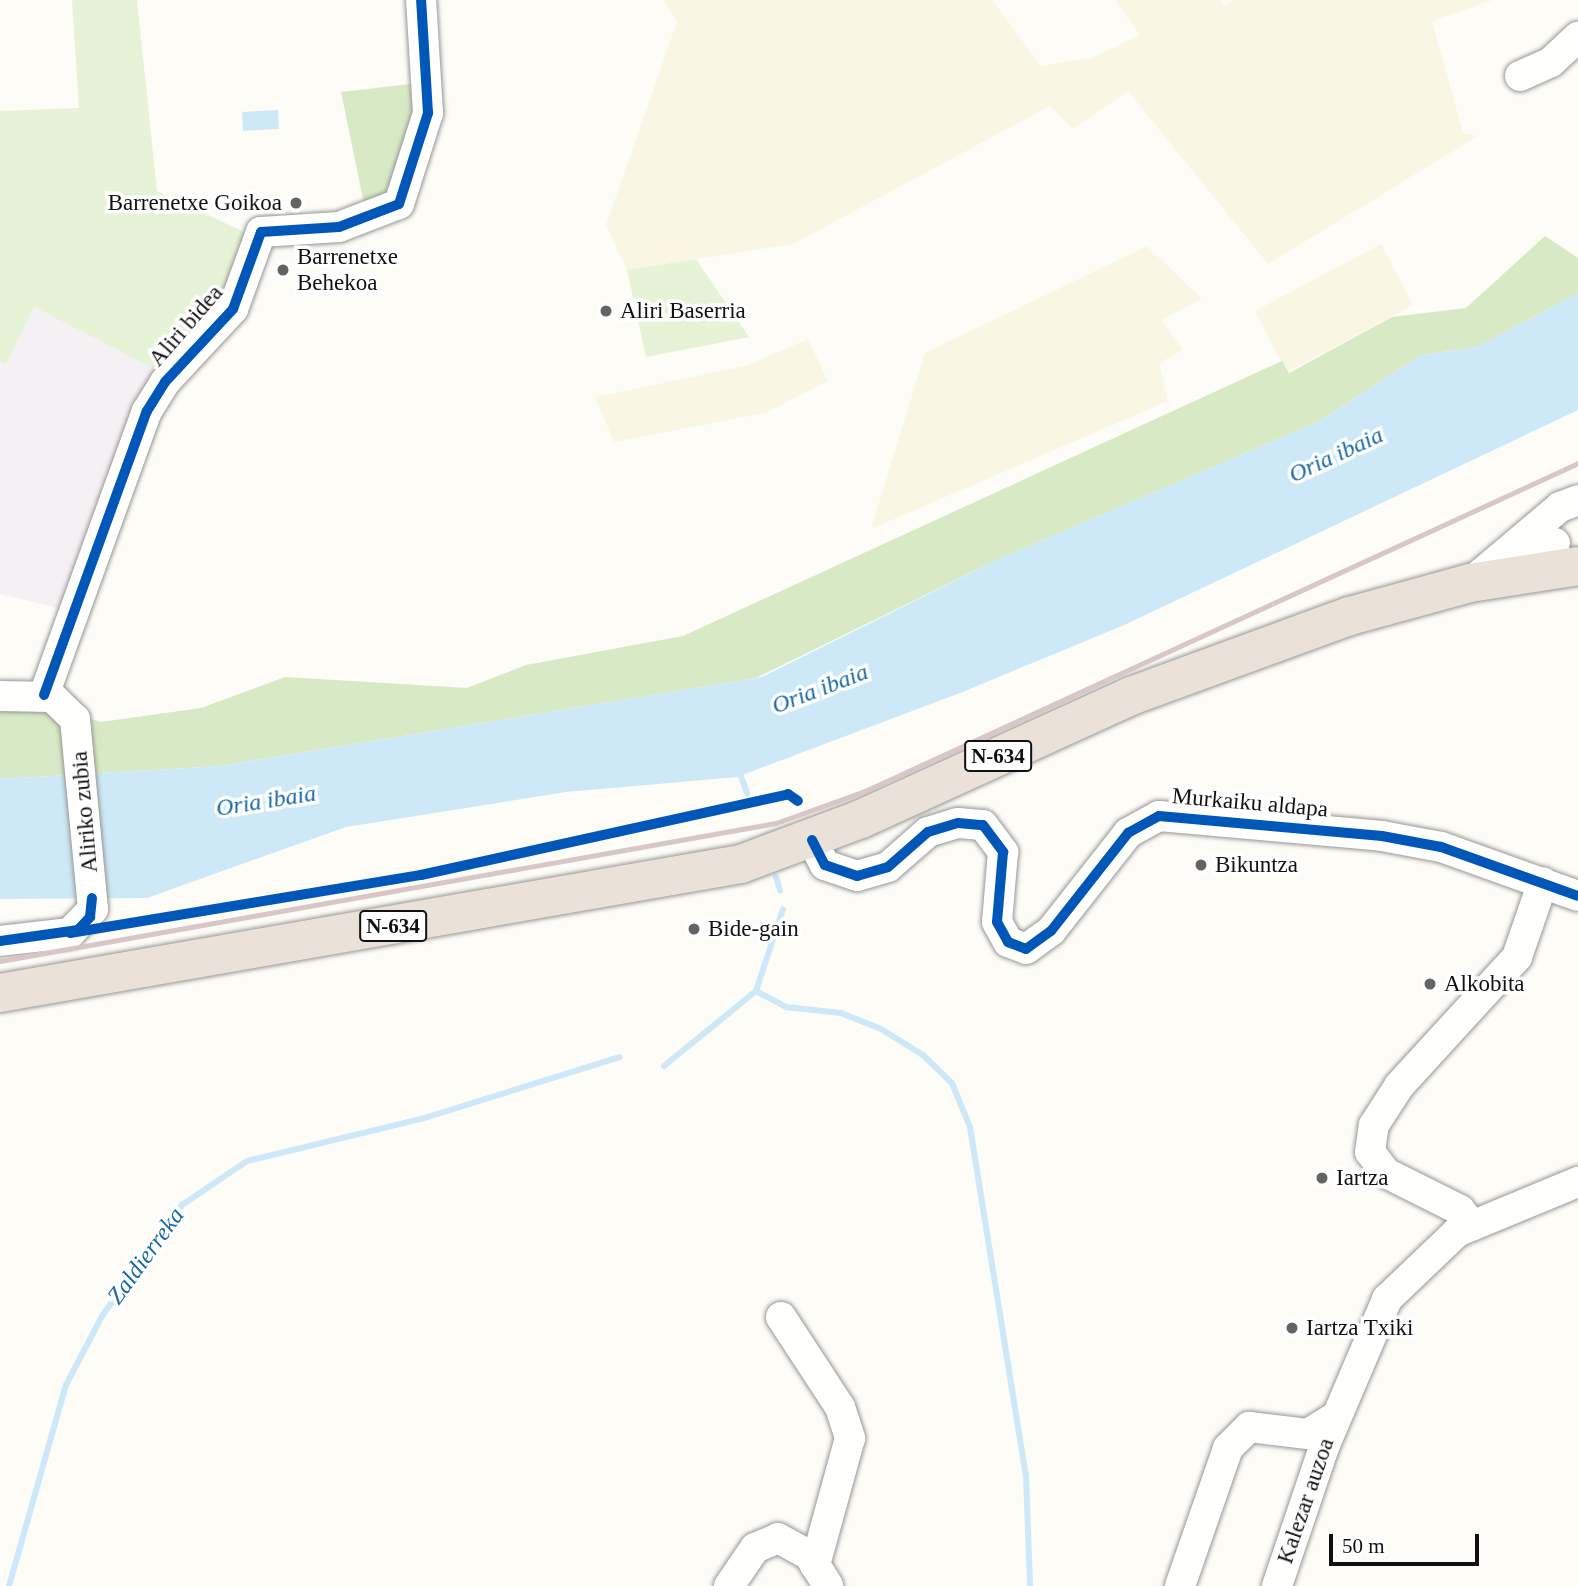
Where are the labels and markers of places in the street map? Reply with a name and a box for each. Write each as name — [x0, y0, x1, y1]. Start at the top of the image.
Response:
place label: Barrenetxe Goikoa — [108, 189, 282, 217]
marker: Barrenetxe Goikoa — [288, 195, 304, 211]
place label: Barrenetxe Behekoa — [297, 243, 398, 297]
marker: Barrenetxe Behekoa — [275, 262, 291, 278]
place label: Aliri Baserria — [620, 297, 746, 325]
marker: Aliri Baserria — [598, 303, 614, 319]
place label: Bikuntza — [1215, 851, 1298, 879]
marker: Bikuntza — [1193, 857, 1209, 873]
place label: Bide-gain — [708, 915, 799, 943]
marker: Bide-gain — [686, 921, 702, 937]
place label: Alkobita — [1444, 970, 1524, 998]
marker: Alkobita — [1422, 976, 1438, 992]
place label: Iartza — [1336, 1164, 1388, 1192]
marker: Iartza — [1314, 1170, 1330, 1186]
place label: Iartza Txiki — [1306, 1314, 1414, 1342]
marker: Iartza Txiki — [1284, 1320, 1300, 1336]

